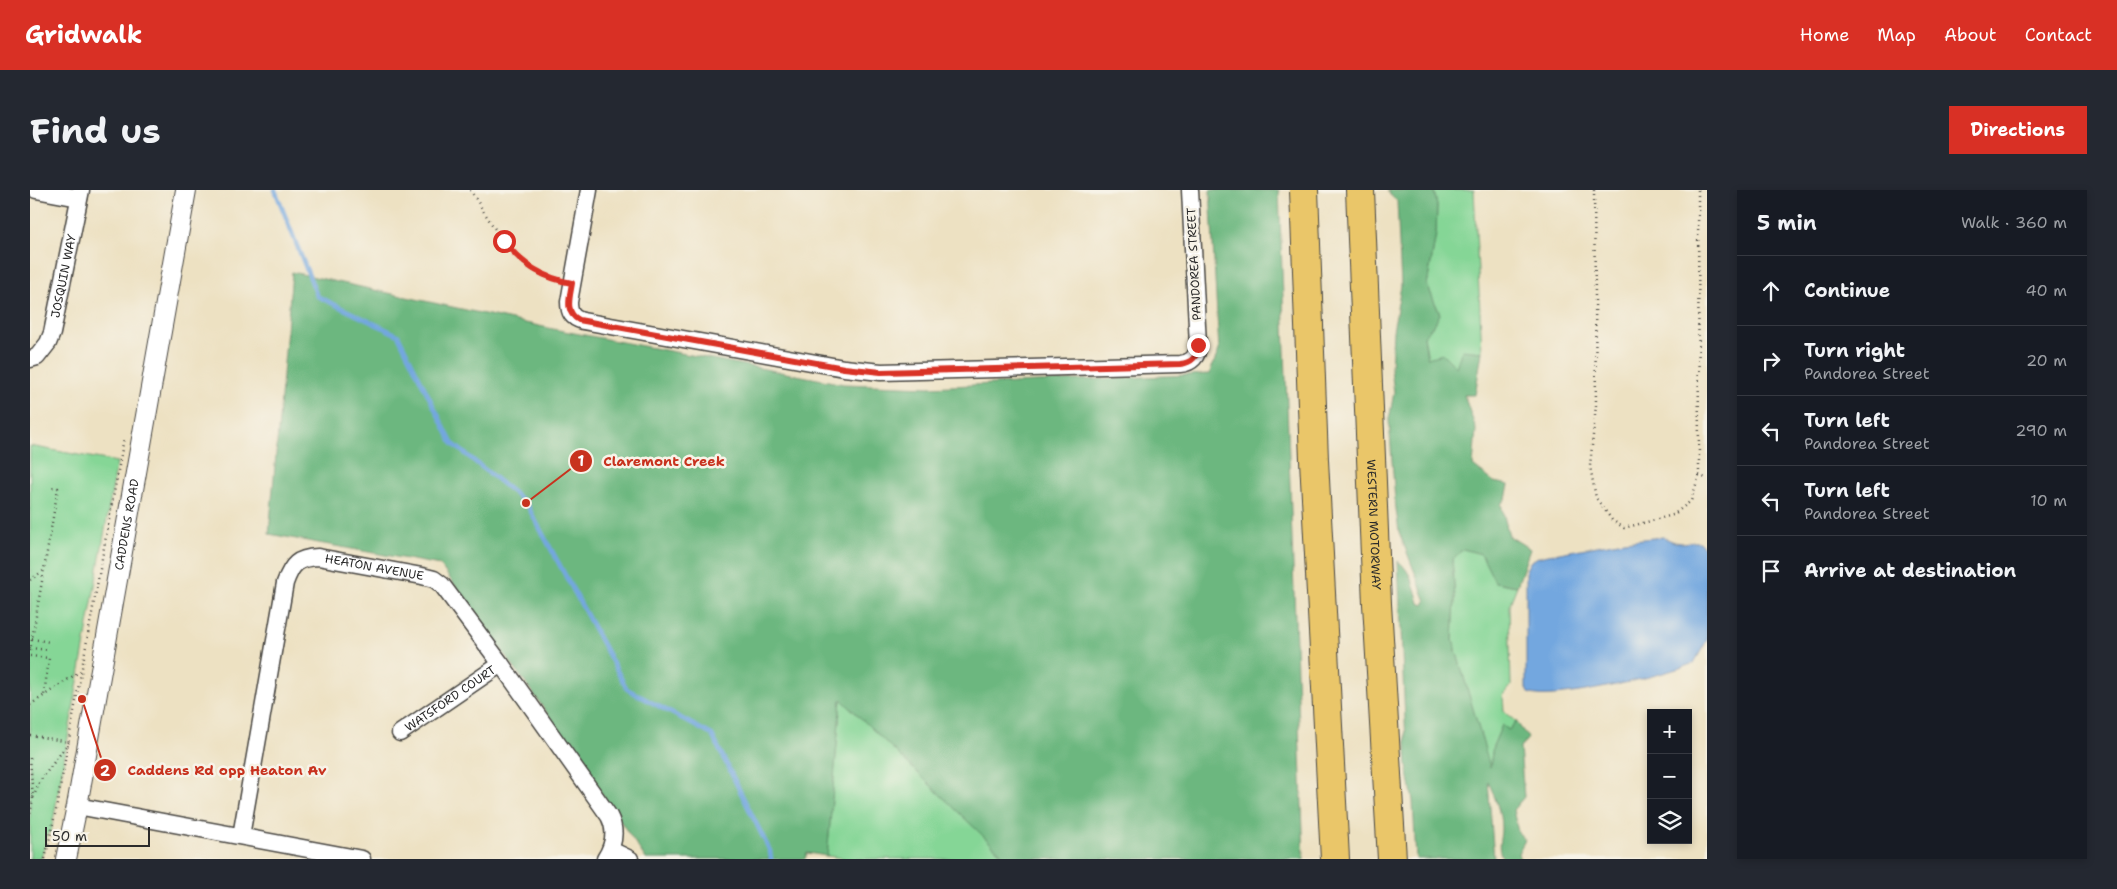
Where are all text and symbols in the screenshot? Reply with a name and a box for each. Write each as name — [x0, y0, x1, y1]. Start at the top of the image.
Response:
text: Gridwalk — [25, 19, 142, 51]
text: Home — [1800, 23, 1849, 47]
text: Map — [1877, 23, 1916, 47]
text: About — [1944, 23, 1997, 47]
text: Contact — [2025, 23, 2092, 47]
button: Directions — [1949, 106, 2087, 154]
text: Find us — [30, 107, 161, 154]
street label: PANDOREA STREET — [1183, 207, 1205, 321]
text: 5 min — [1757, 209, 1817, 237]
text: Walk · 360 m — [1961, 212, 2067, 233]
route start — [493, 230, 516, 253]
street label: JOSQUIN WAY — [47, 232, 80, 319]
icon: ahead — [1757, 277, 1785, 305]
text: Continue — [1804, 278, 1890, 303]
text: 40 m — [2025, 280, 2067, 301]
route end — [1187, 334, 1210, 357]
text: Turn right — [1804, 338, 1905, 363]
icon: right — [1757, 347, 1785, 375]
text: 20 m — [2026, 350, 2067, 371]
text: Pandorea Street — [1804, 363, 1930, 384]
text: Turn left — [1804, 408, 1890, 433]
icon: left — [1757, 417, 1785, 445]
text: 290 m — [2015, 420, 2067, 441]
text: Pandorea Street — [1804, 433, 1930, 454]
callout: Claremont Creek — [568, 446, 735, 475]
text: 1 — [578, 451, 585, 471]
text: Claremont Creek — [603, 452, 725, 470]
street label: WESTERN MOTORWAY — [1363, 459, 1384, 591]
street label: CADDENS ROAD — [111, 478, 143, 571]
text: Turn left — [1804, 478, 1890, 503]
icon: left — [1757, 487, 1785, 515]
text: 10 m — [2030, 490, 2067, 511]
text: Pandorea Street — [1804, 503, 1930, 524]
street label: HEATON AVENUE — [324, 550, 425, 584]
icon: arrive — [1757, 557, 1785, 585]
text: Arrive at destination — [1804, 558, 2016, 583]
street label: WATSFORD COURT — [402, 662, 499, 735]
map controls — [1647, 709, 1692, 844]
button: + — [1647, 709, 1692, 754]
button: − — [1647, 754, 1692, 799]
callout: Caddens Rd opp Heaton Av — [93, 756, 337, 785]
text: 2 — [100, 761, 111, 781]
text: Caddens Rd opp Heaton Av — [127, 761, 327, 779]
button: layers — [1647, 799, 1692, 844]
scale bar — [45, 824, 150, 847]
text: 50 m — [52, 827, 87, 845]

